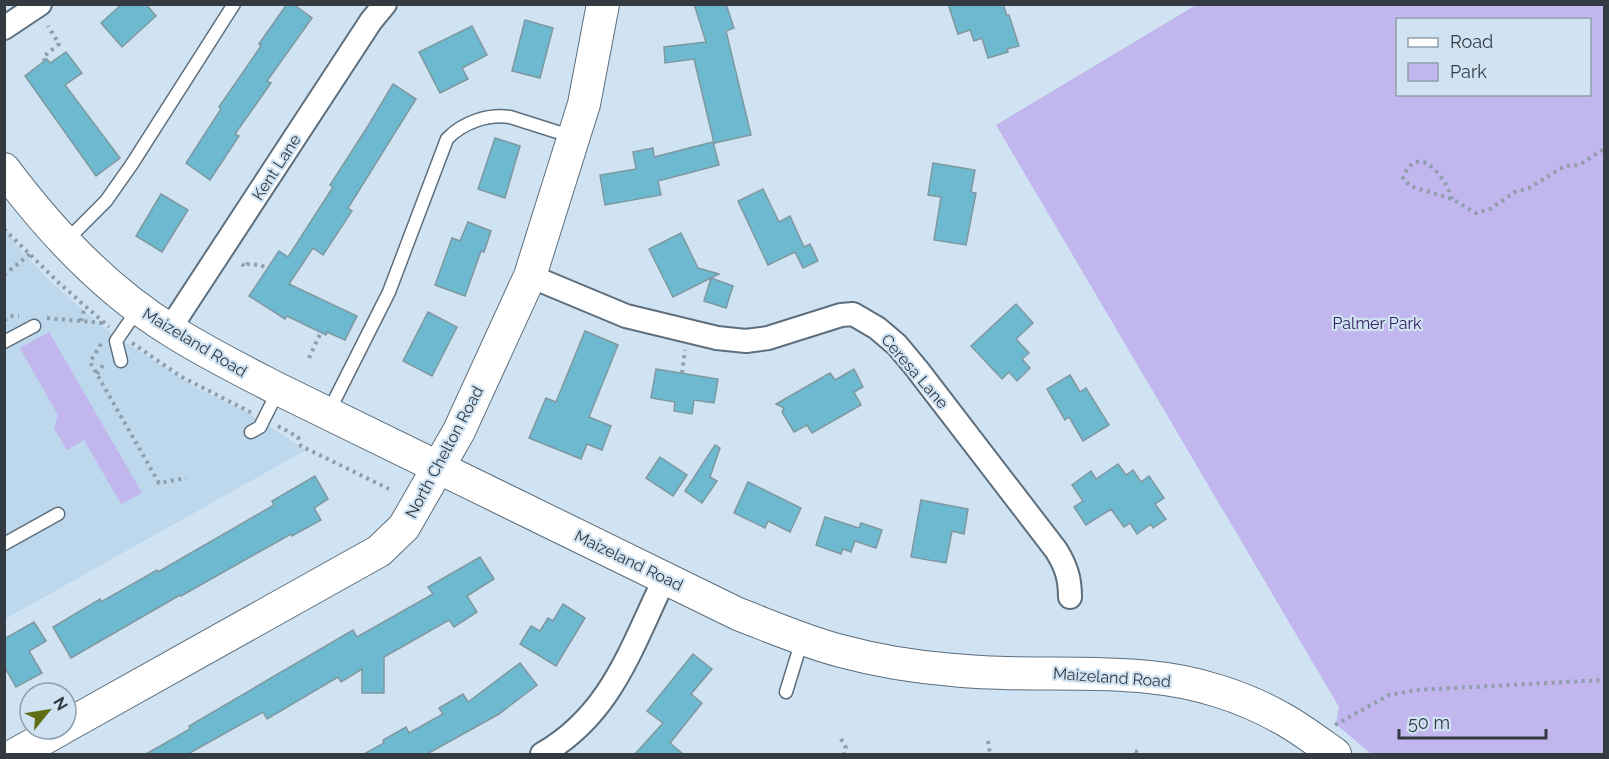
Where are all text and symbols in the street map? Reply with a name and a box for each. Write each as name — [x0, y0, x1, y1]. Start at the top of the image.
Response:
legend — [1396, 18, 1591, 96]
text: Road — [1450, 31, 1493, 52]
text: Park — [1450, 61, 1487, 82]
street label: Kent Lane — [248, 131, 305, 204]
street label: Maizeland Road — [139, 304, 250, 381]
park label: Palmer Park — [1332, 314, 1422, 333]
street label: Ceresa Lane — [877, 330, 952, 412]
street label: North Chelton Road — [402, 383, 487, 521]
street label: Maizeland Road — [572, 526, 686, 595]
street label: Maizeland Road — [1052, 664, 1172, 691]
north arrow — [18, 681, 78, 741]
text: N — [49, 694, 72, 714]
scale bar — [1399, 702, 1546, 740]
text: 50 m — [1408, 712, 1450, 733]

